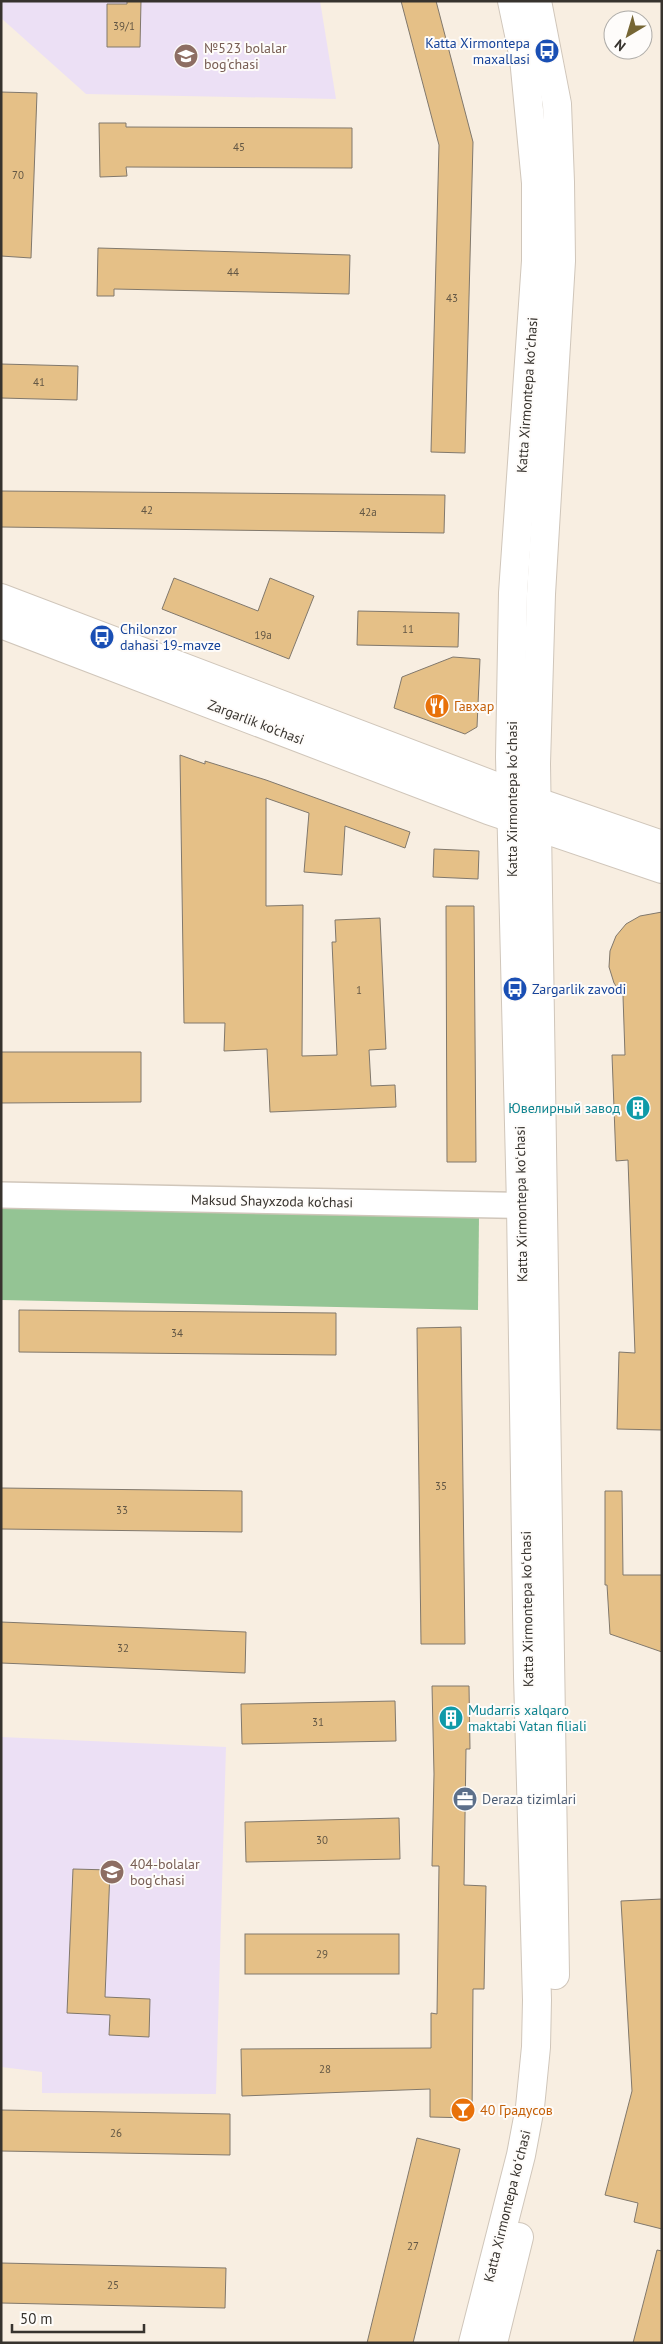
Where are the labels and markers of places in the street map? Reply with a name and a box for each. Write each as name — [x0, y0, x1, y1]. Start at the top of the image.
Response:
place label: Katta Xirmontepa maxallasi — [425, 34, 530, 68]
bus stop icon: Katta Xirmontepa maxallasi — [534, 38, 560, 64]
place label: №523 bolalar bog'chasi — [204, 39, 287, 73]
school or university icon: №523 bolalar bog'chasi — [173, 43, 199, 69]
place label: Chilonzor dahasi 19-mavze — [120, 620, 221, 654]
bus stop icon: Chilonzor dahasi 19-mavze — [89, 624, 115, 650]
restaurant icon: Гавхар — [424, 693, 450, 719]
place label: Гавхар — [454, 697, 494, 715]
bus stop icon: Zargarlik zavodi — [502, 976, 528, 1002]
place label: Zargarlik zavodi — [532, 980, 626, 998]
building icon: Ювелирный завод — [625, 1095, 651, 1121]
place label: Ювелирный завод — [508, 1099, 620, 1117]
place label: Mudarris xalqaro maktabi Vatan filiali — [468, 1701, 587, 1735]
building icon: Mudarris xalqaro maktabi Vatan filiali — [438, 1705, 464, 1731]
office icon: Deraza tizimlari — [452, 1786, 478, 1812]
place label: Deraza tizimlari — [482, 1790, 576, 1808]
place label: 404-bolalar bog'chasi — [130, 1855, 200, 1889]
school or university icon: 404-bolalar bog'chasi — [99, 1859, 125, 1885]
bar icon: 40 Градусов — [450, 2097, 476, 2123]
place label: 40 Градусов — [480, 2101, 553, 2119]

